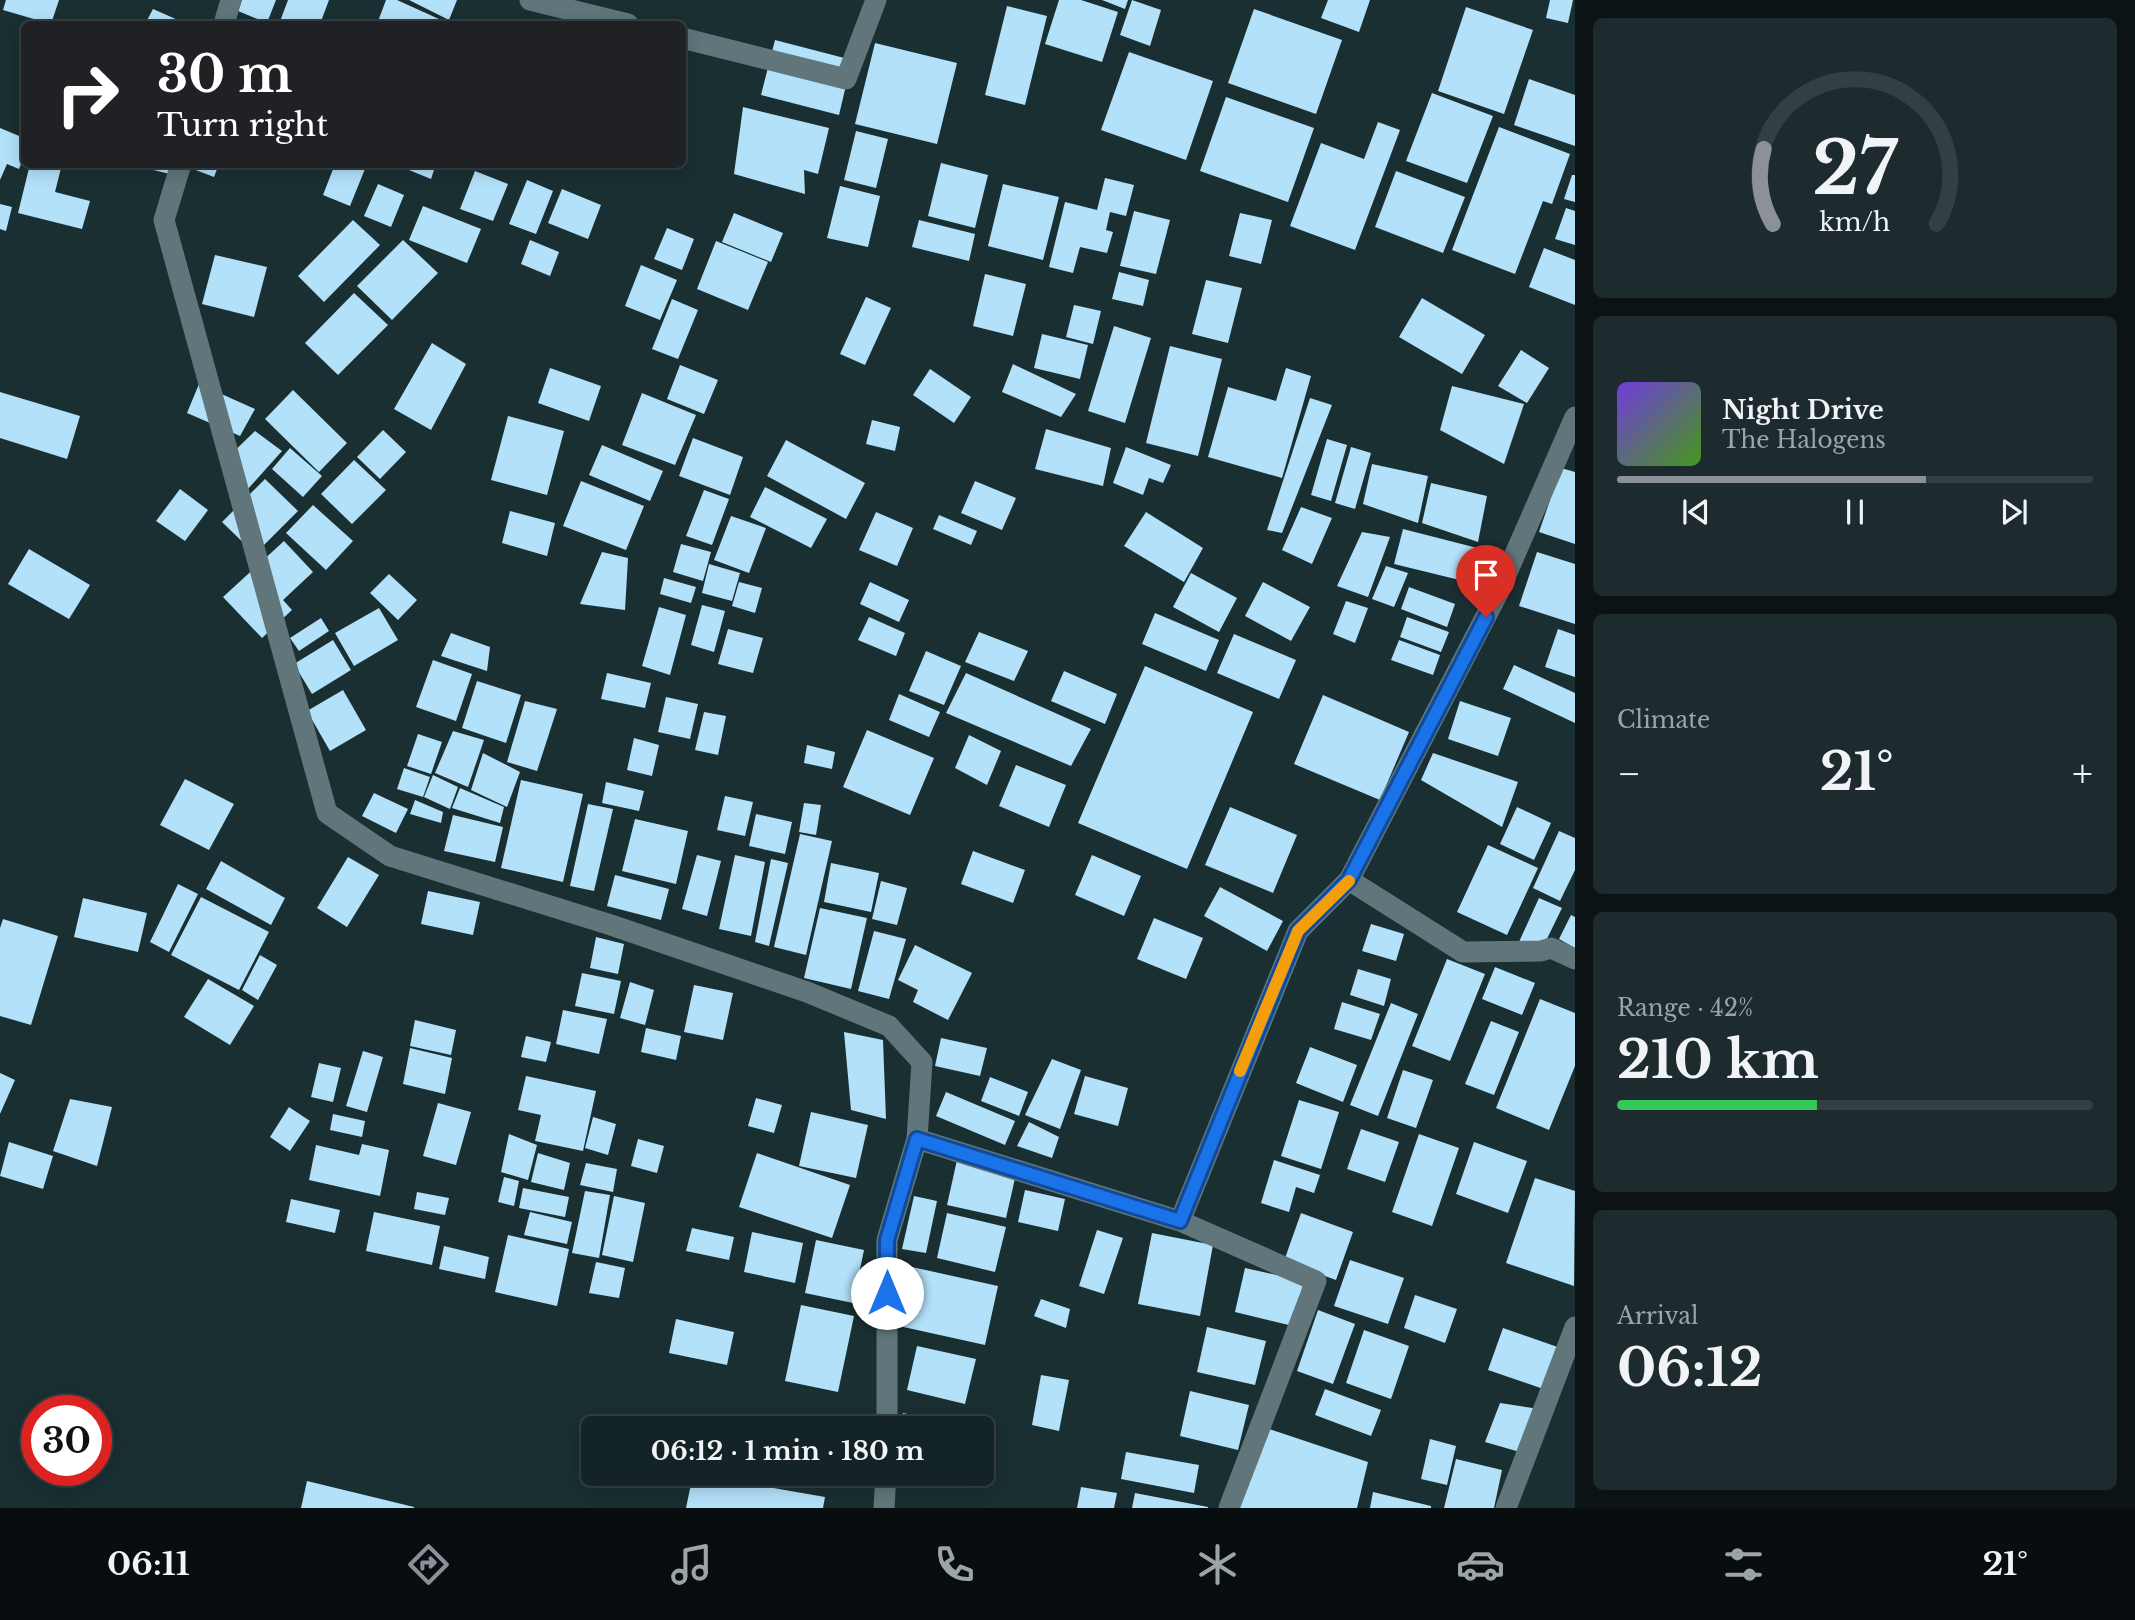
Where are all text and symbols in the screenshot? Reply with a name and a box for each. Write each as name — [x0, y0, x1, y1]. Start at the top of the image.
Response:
text: 30 m — [157, 44, 292, 105]
icon: right — [42, 49, 133, 140]
text: Turn right — [157, 105, 328, 145]
text: 27 — [1813, 123, 1899, 214]
text: km/h — [1820, 207, 1890, 238]
text: Night Drive — [1722, 394, 1884, 426]
text: The Halogens — [1722, 426, 1886, 454]
icon: previous — [1677, 493, 1715, 531]
icon: pause — [1836, 493, 1874, 531]
icon: next — [1995, 493, 2033, 531]
pin — [1456, 545, 1516, 617]
icon: arrive — [1467, 556, 1505, 594]
text: Climate — [1617, 706, 1710, 734]
text: 21° — [1820, 740, 1894, 804]
text: − — [1617, 750, 1641, 797]
text: + — [2072, 750, 2093, 797]
text: Range · 42% — [1617, 994, 1753, 1022]
text: 210 km — [1617, 1028, 1819, 1092]
position arrow — [850, 1256, 924, 1330]
text: Arrival — [1617, 1302, 1698, 1330]
text: 06:12 — [1617, 1336, 1763, 1400]
speed limit sign: 30 — [21, 1395, 112, 1486]
text: 06:12 · 1 min · 180 m — [651, 1435, 924, 1467]
icon: directions — [404, 1540, 453, 1589]
icon: music — [667, 1540, 716, 1589]
icon: phone — [930, 1540, 979, 1589]
icon: climate — [1193, 1540, 1242, 1589]
icon: car — [1456, 1540, 1505, 1589]
icon: filters — [1719, 1540, 1768, 1589]
text: 06:11 — [107, 1544, 190, 1584]
text: 21° — [1982, 1544, 2028, 1584]

